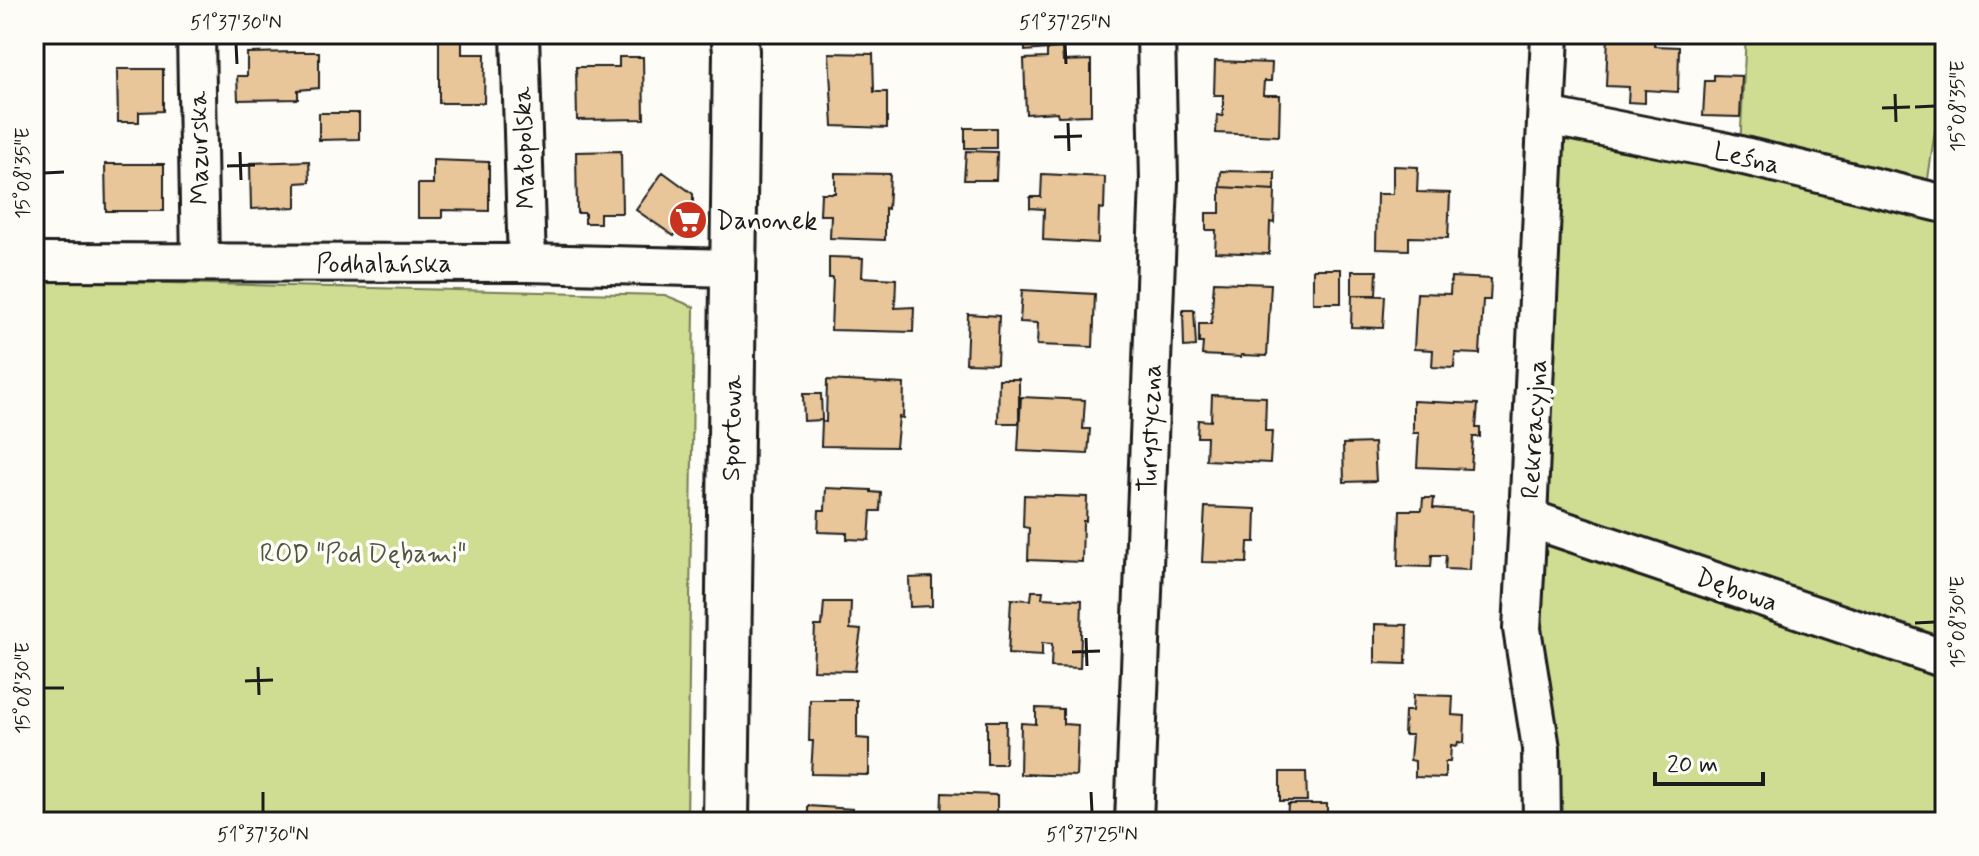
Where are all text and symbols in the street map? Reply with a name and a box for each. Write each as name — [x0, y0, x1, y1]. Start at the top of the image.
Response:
text: 51°37'30"N — [190, 10, 282, 37]
text: 51°37'25"N — [1019, 10, 1111, 37]
text: 15°08'35"E — [1945, 60, 1972, 152]
street label: Małopolska — [506, 86, 544, 210]
street label: Mazurska — [182, 90, 218, 205]
text: 15°08'35"E — [10, 127, 37, 219]
street label: Leśna — [1710, 135, 1783, 183]
supermarket icon: Danonek — [667, 199, 709, 241]
place label: Danonek — [716, 205, 817, 239]
street label: Podhalańska — [316, 248, 452, 282]
street label: Rekreacyjna — [1514, 358, 1556, 500]
street label: Turystyczna — [1132, 363, 1170, 493]
street label: Sportowa — [715, 374, 751, 481]
park label: ROD "Pod Dębami" — [260, 538, 466, 572]
street label: Dębowa — [1691, 561, 1782, 621]
text: 15°08'30"E — [1945, 576, 1972, 668]
text: 15°08'30"E — [10, 642, 37, 734]
scale bar — [1655, 736, 1763, 786]
text: 20 m — [1667, 750, 1718, 781]
text: 51°37'30"N — [217, 822, 309, 849]
text: 51°37'25"N — [1046, 822, 1138, 849]

